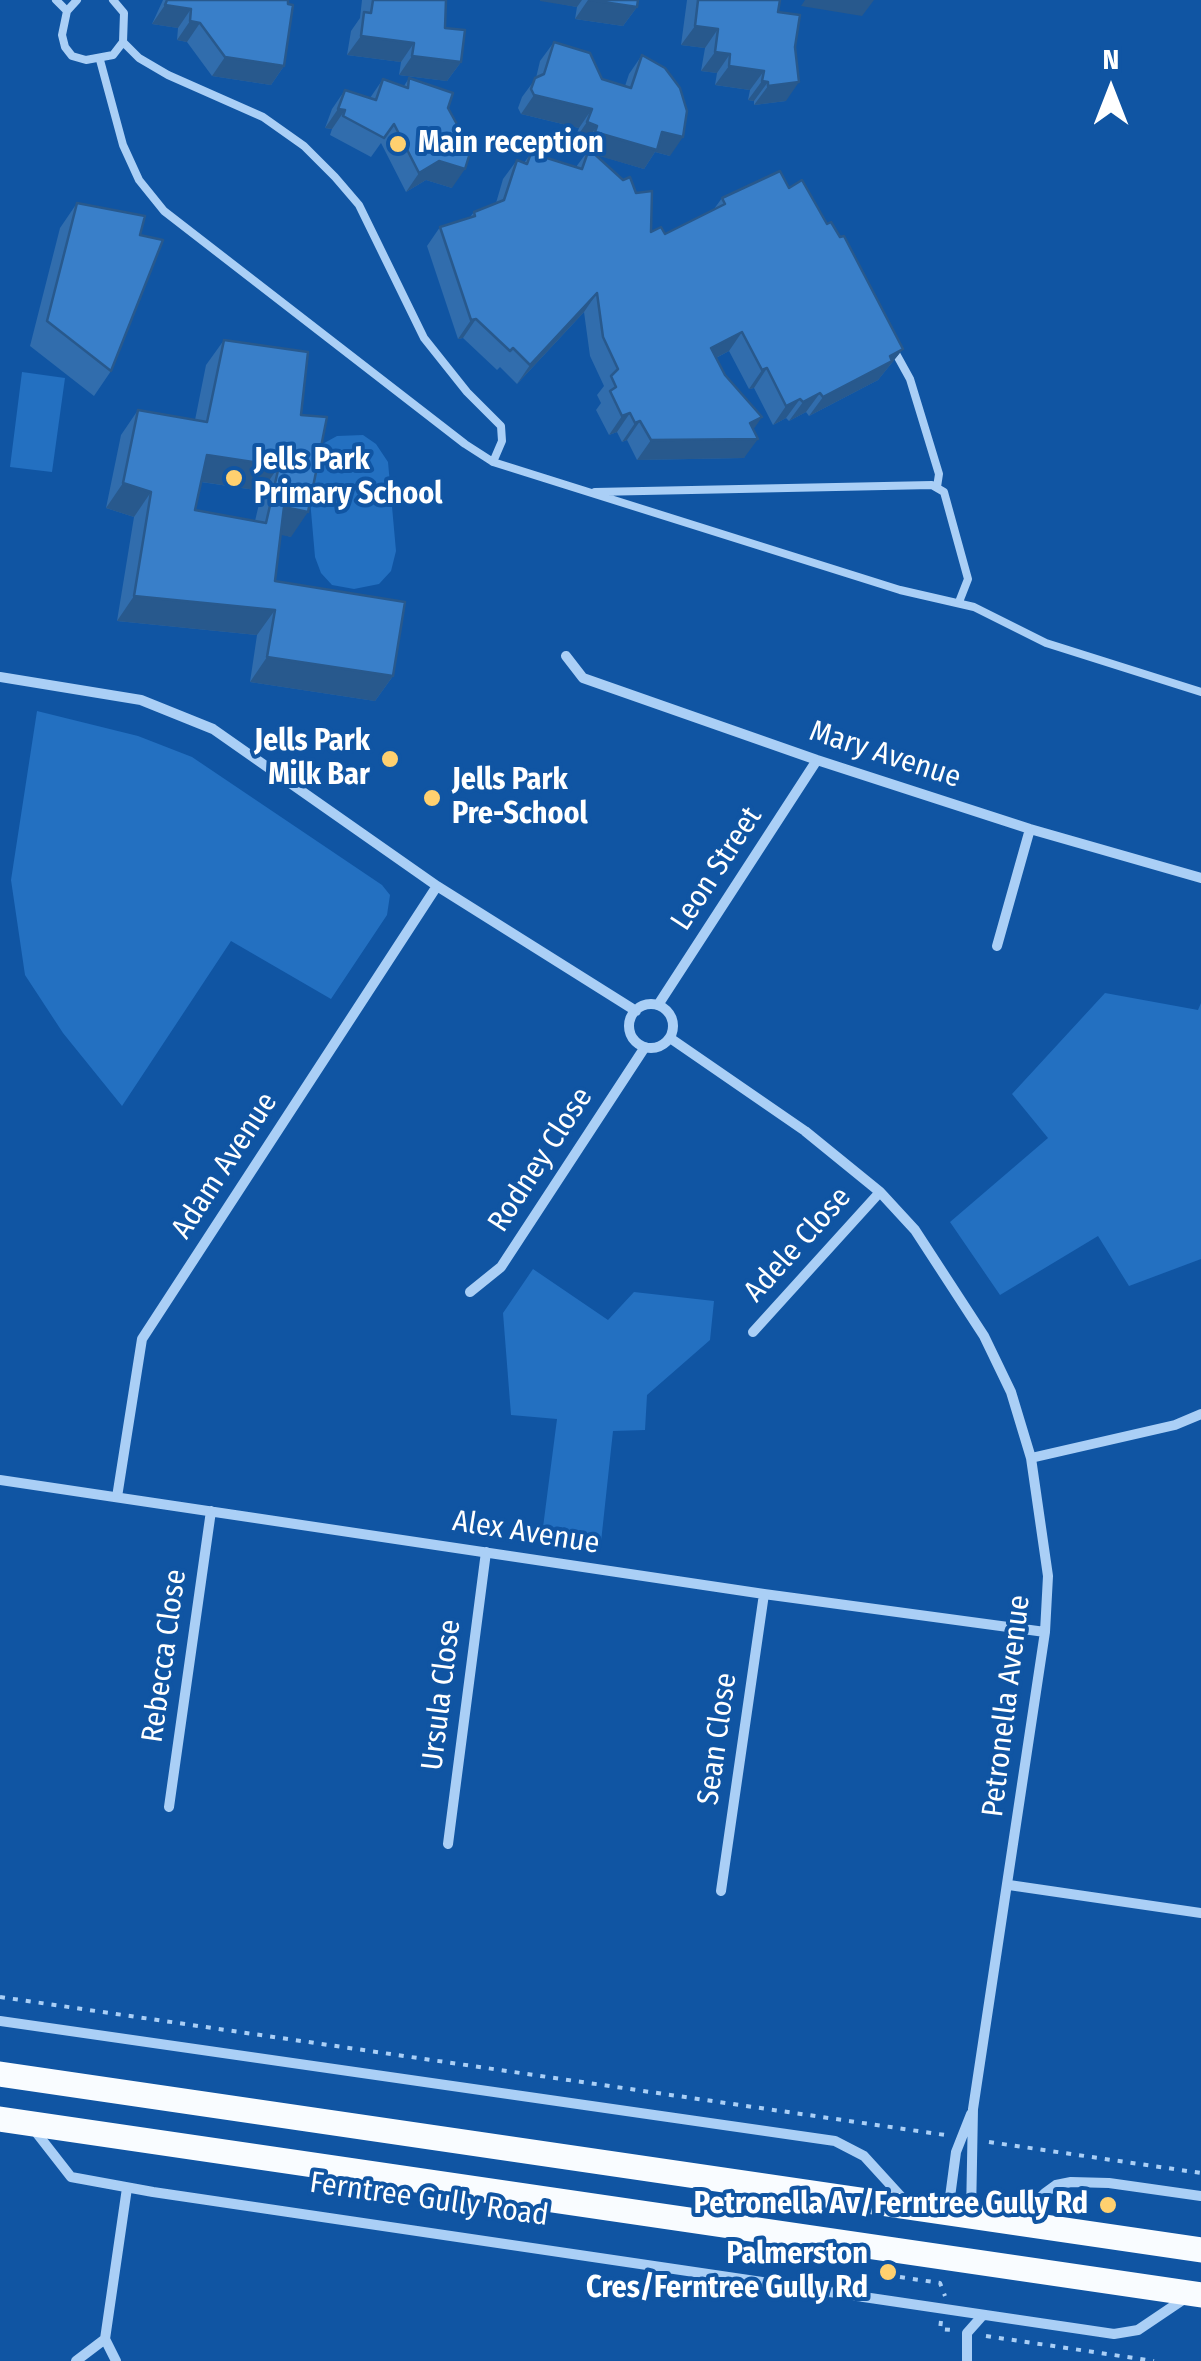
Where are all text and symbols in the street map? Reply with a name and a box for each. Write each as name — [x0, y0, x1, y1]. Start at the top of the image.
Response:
north arrow — [1061, 40, 1161, 140]
text: N — [1103, 43, 1119, 76]
place label: Main reception — [418, 126, 604, 162]
marker: Main reception — [387, 133, 409, 155]
place label: Jells Park Primary School — [254, 443, 442, 514]
marker: Jells Park Primary School — [223, 467, 245, 489]
street label: Mary Avenue — [805, 714, 965, 796]
place label: Jells Park Milk Bar — [254, 724, 370, 794]
marker: Jells Park Milk Bar — [379, 748, 401, 770]
place label: Jells Park Pre-School — [452, 763, 588, 834]
marker: Jells Park Pre-School — [421, 787, 443, 809]
street label: Leon Street — [664, 801, 770, 937]
street label: Rodney Close — [481, 1081, 601, 1239]
street label: Adam Avenue — [164, 1086, 286, 1246]
street label: Adele Close — [737, 1180, 859, 1310]
street label: Alex Avenue — [450, 1504, 602, 1562]
street label: Rebecca Close — [135, 1567, 195, 1745]
street label: Petronella Avenue — [976, 1593, 1038, 1819]
street label: Ursula Close — [415, 1617, 469, 1773]
street label: Sean Close — [691, 1671, 745, 1807]
street label: Ferntree Gully Road — [307, 2165, 551, 2235]
place label: Petronella Av/Ferntree Gully Rd — [694, 2187, 1088, 2223]
marker: Petronella Av/Ferntree Gully Rd — [1097, 2194, 1119, 2216]
place label: Palmerston Cres/Ferntree Gully Rd — [586, 2237, 868, 2308]
marker: Palmerston Cres/Ferntree Gully Rd — [877, 2261, 899, 2283]

